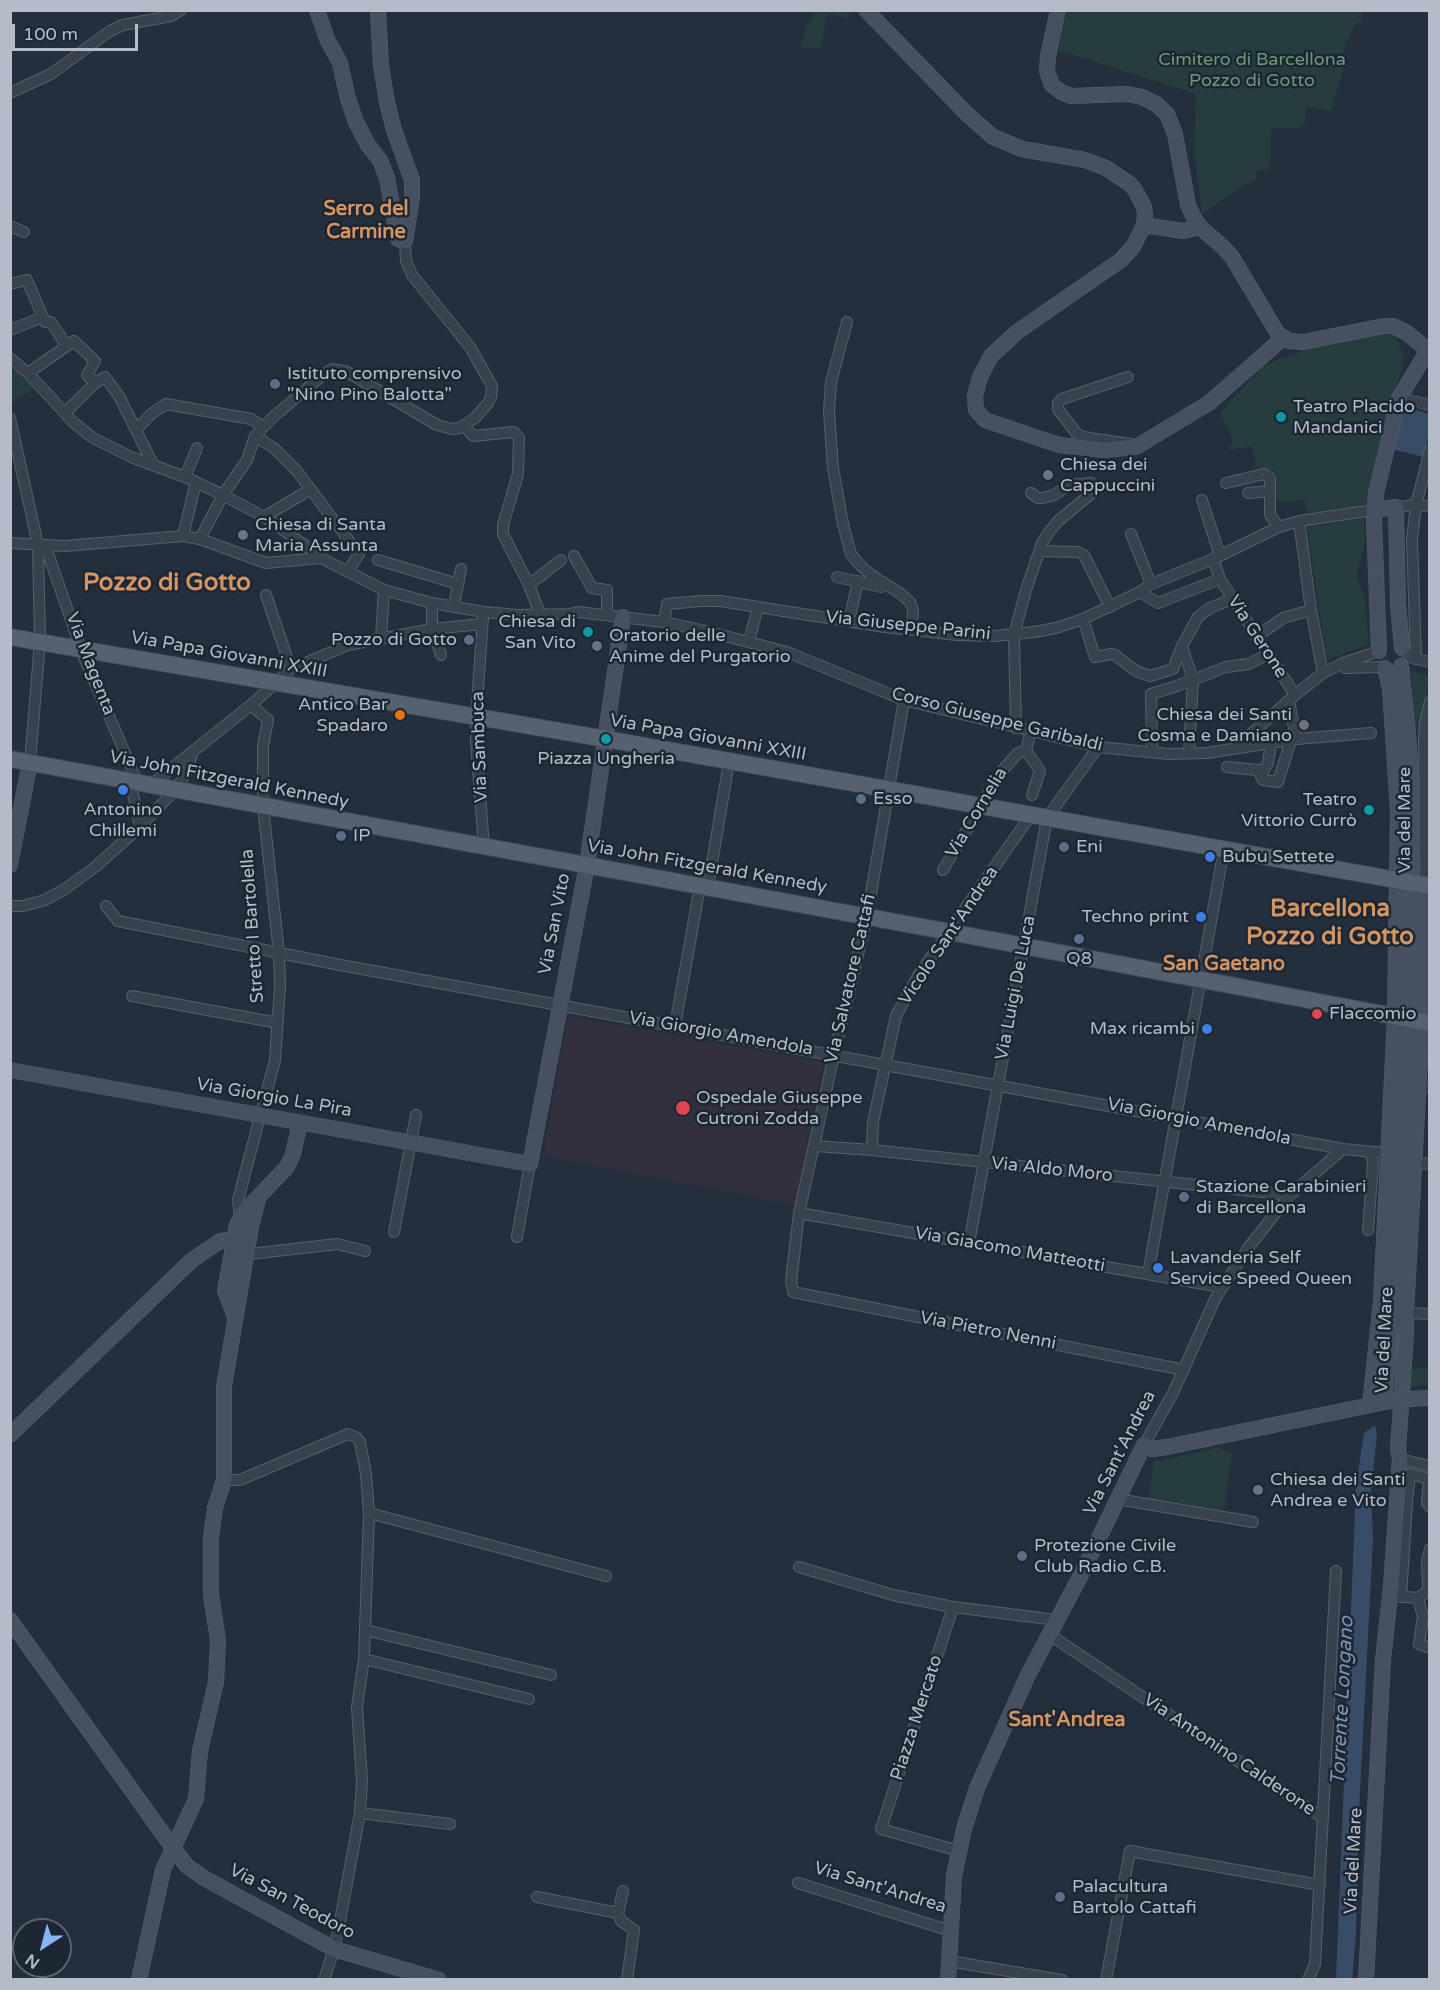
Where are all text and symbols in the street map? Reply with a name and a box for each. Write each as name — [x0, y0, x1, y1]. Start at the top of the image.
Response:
scale bar — [15, 12, 141, 50]
text: 100 m — [23, 23, 78, 45]
park label: Cimitero di Barcellona Pozzo di Gotto — [1158, 49, 1346, 92]
district label: Serro del Carmine — [324, 198, 408, 245]
place label: Istituto comprensivo "Nino Pino Balotta" — [287, 363, 462, 406]
marker: Istituto comprensivo "Nino Pino Balotta" — [268, 377, 282, 391]
place label: Teatro Placido Mandanici — [1293, 396, 1415, 438]
marker: Teatro Placido Mandanici — [1274, 410, 1288, 424]
place label: Chiesa dei Cappuccini — [1060, 454, 1155, 496]
marker: Chiesa dei Cappuccini — [1041, 468, 1055, 482]
place label: Chiesa di Santa Maria Assunta — [255, 514, 386, 556]
marker: Chiesa di Santa Maria Assunta — [236, 528, 250, 542]
district label: Pozzo di Gotto — [83, 570, 251, 598]
street label: Via Gerone — [1222, 592, 1292, 682]
street label: Via Giuseppe Parini — [825, 607, 991, 645]
street label: Via Magenta — [60, 610, 120, 718]
place label: Chiesa di San Vito — [499, 611, 576, 654]
marker: Chiesa di San Vito — [581, 625, 595, 639]
place label: Oratorio delle Anime del Purgatorio — [609, 625, 791, 668]
street label: Via Papa Giovanni XXIII — [129, 627, 329, 683]
place label: Pozzo di Gotto — [331, 629, 457, 651]
marker: Pozzo di Gotto — [462, 633, 476, 647]
marker: Oratorio delle Anime del Purgatorio — [590, 639, 604, 653]
street label: Corso Giuseppe Garibaldi — [889, 683, 1105, 757]
street label: Via Sambuca — [467, 691, 493, 803]
place label: Antico Bar Spadaro — [298, 694, 388, 736]
place label: Chiesa dei Santi Cosma e Damiano — [1138, 704, 1292, 746]
marker: Antico Bar Spadaro — [393, 708, 407, 722]
street label: Via Papa Giovanni XXIII — [608, 710, 808, 766]
marker: Chiesa dei Santi Cosma e Damiano — [1297, 718, 1311, 732]
marker: Piazza Ungheria — [599, 732, 613, 746]
street label: Via John Fitzgerald Kennedy — [108, 746, 350, 814]
place label: Piazza Ungheria — [537, 748, 675, 770]
street label: Via Cornelia — [942, 764, 1012, 862]
street label: Via del Mare — [1394, 767, 1416, 873]
marker: Antonino Chillemi — [116, 783, 130, 797]
place label: Esso — [873, 788, 913, 810]
place label: Teatro Vittorio Currò — [1241, 789, 1357, 832]
marker: Esso — [854, 792, 868, 806]
place label: Antonino Chillemi — [83, 799, 163, 842]
marker: Teatro Vittorio Currò — [1362, 803, 1376, 817]
place label: IP — [353, 825, 370, 847]
marker: IP — [334, 829, 348, 843]
street label: Via John Fitzgerald Kennedy — [585, 835, 829, 899]
place label: Eni — [1076, 836, 1103, 858]
marker: Eni — [1057, 840, 1071, 854]
place label: Bubu Settete — [1222, 846, 1334, 868]
street label: Stretto I Bartolella — [237, 848, 269, 1004]
marker: Bubu Settete — [1203, 850, 1217, 864]
street label: Vicolo Sant'Andrea — [895, 862, 1003, 1010]
street label: Via San Vito — [535, 871, 575, 977]
street label: Via Salvatore Cattafi — [821, 892, 881, 1066]
district label: Barcellona Pozzo di Gotto — [1246, 896, 1414, 952]
place label: Techno print — [1082, 906, 1189, 928]
marker: Techno print — [1194, 910, 1208, 924]
street label: Via Luigi De Luca — [991, 914, 1041, 1062]
marker: Q8 — [1072, 932, 1086, 946]
place label: Q8 — [1066, 948, 1092, 970]
district label: San Gaetano — [1163, 953, 1285, 977]
place label: Flaccomio — [1329, 1003, 1416, 1025]
street label: Via Giorgio Amendola — [627, 1007, 815, 1061]
marker: Flaccomio — [1310, 1007, 1324, 1021]
place label: Max ricambi — [1090, 1018, 1195, 1040]
marker: Max ricambi — [1200, 1022, 1214, 1036]
street label: Via Giorgio La Pira — [195, 1074, 353, 1122]
place label: Ospedale Giuseppe Cutroni Zodda — [696, 1087, 862, 1130]
street label: Via Giorgio Amendola — [1105, 1094, 1293, 1150]
marker: Ospedale Giuseppe Cutroni Zodda — [674, 1099, 692, 1117]
street label: Via Aldo Moro — [990, 1153, 1114, 1187]
place label: Stazione Carabinieri di Barcellona — [1196, 1176, 1366, 1218]
marker: Stazione Carabinieri di Barcellona — [1177, 1190, 1191, 1204]
street label: Via Giacomo Matteotti — [913, 1223, 1107, 1277]
place label: Lavanderia Self Service Speed Queen — [1170, 1247, 1352, 1290]
marker: Lavanderia Self Service Speed Queen — [1151, 1261, 1165, 1275]
street label: Via del Mare — [1371, 1286, 1399, 1394]
street label: Via Pietro Nenni — [918, 1307, 1058, 1355]
street label: Via Sant'Andrea — [1079, 1387, 1161, 1519]
place label: Chiesa dei Santi Andrea e Vito — [1270, 1469, 1406, 1512]
marker: Chiesa dei Santi Andrea e Vito — [1251, 1483, 1265, 1497]
place label: Protezione Civile Club Radio C.B. — [1034, 1535, 1176, 1578]
marker: Protezione Civile Club Radio C.B. — [1015, 1549, 1029, 1563]
water label: Torrente Longano — [1327, 1616, 1359, 1786]
street label: Piazza Mercato — [887, 1653, 947, 1783]
street label: Via Antonino Calderone — [1139, 1689, 1319, 1821]
district label: Sant'Andrea — [1008, 1709, 1126, 1733]
street label: Via del Mare — [1340, 1807, 1368, 1915]
street label: Via Sant'Andrea — [811, 1858, 949, 1918]
street label: Via San Teodoro — [225, 1860, 359, 1944]
place label: Palacultura Bartolo Cattafi — [1072, 1876, 1197, 1918]
marker: Palacultura Bartolo Cattafi — [1053, 1890, 1067, 1904]
north arrow — [12, 1918, 72, 1978]
text: N — [22, 1949, 44, 1973]

